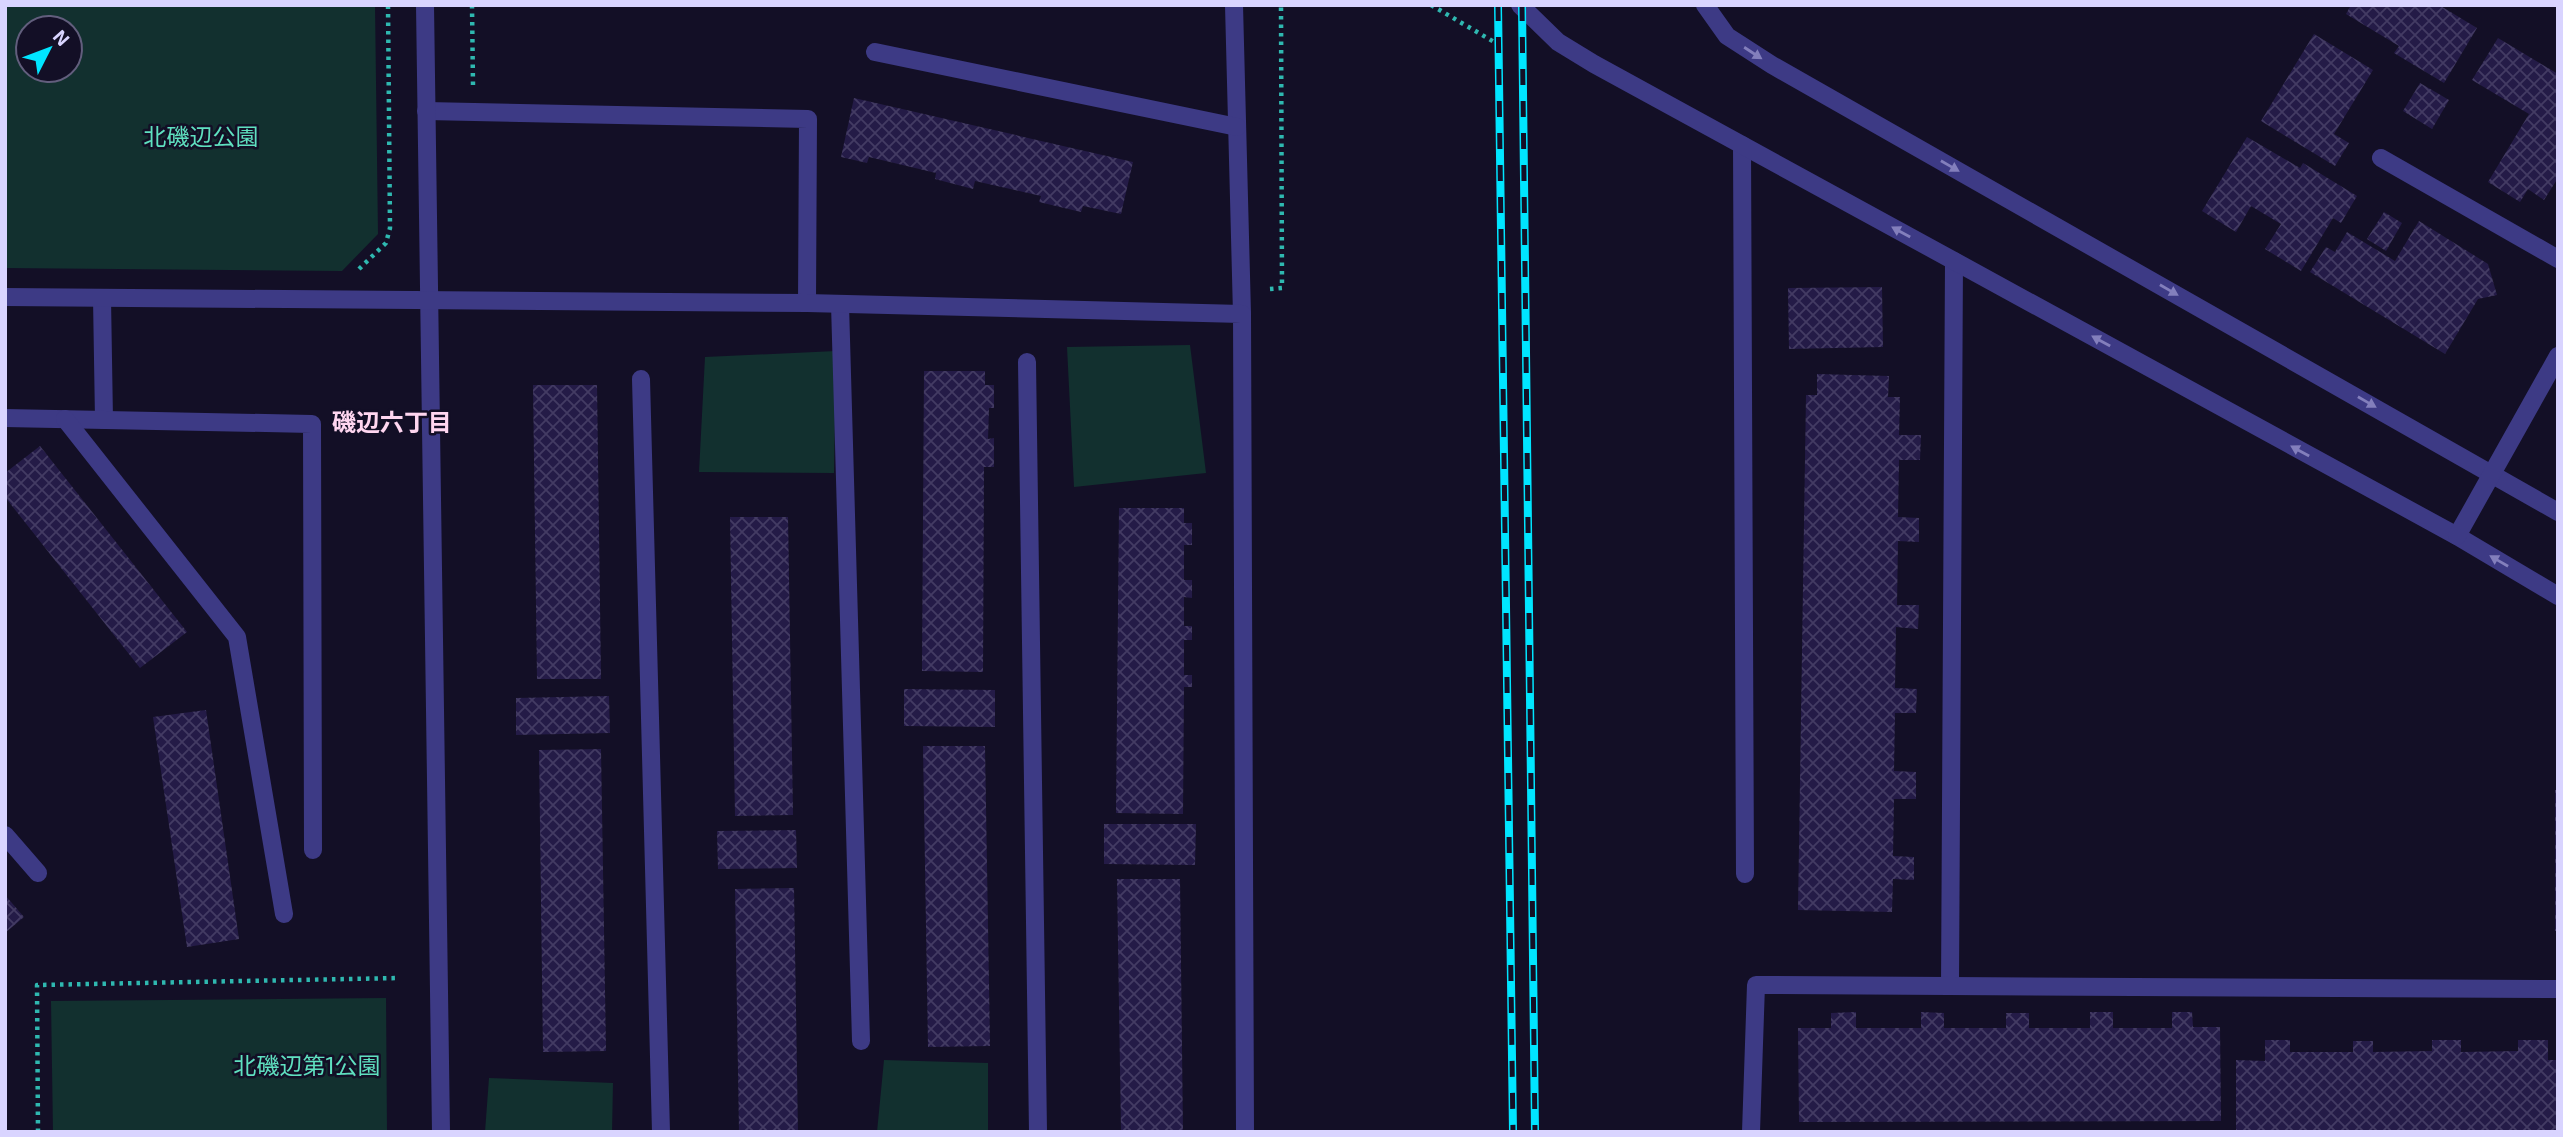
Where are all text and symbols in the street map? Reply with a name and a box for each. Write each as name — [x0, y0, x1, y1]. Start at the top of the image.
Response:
north arrow — [14, 14, 84, 84]
text: N — [49, 24, 75, 50]
one-way arrow — [1743, 46, 1763, 59]
park label: 北磯辺公園 — [144, 122, 259, 150]
one-way arrow — [1940, 160, 1960, 172]
one-way arrow — [1892, 226, 1911, 238]
one-way arrow — [2160, 284, 2179, 296]
one-way arrow — [2091, 336, 2111, 347]
one-way arrow — [2358, 396, 2377, 409]
district label: 磯辺六丁目 — [332, 407, 452, 436]
one-way arrow — [2290, 445, 2310, 457]
one-way arrow — [2490, 555, 2509, 567]
park label: 北磯辺第1公園 — [233, 1051, 381, 1079]

